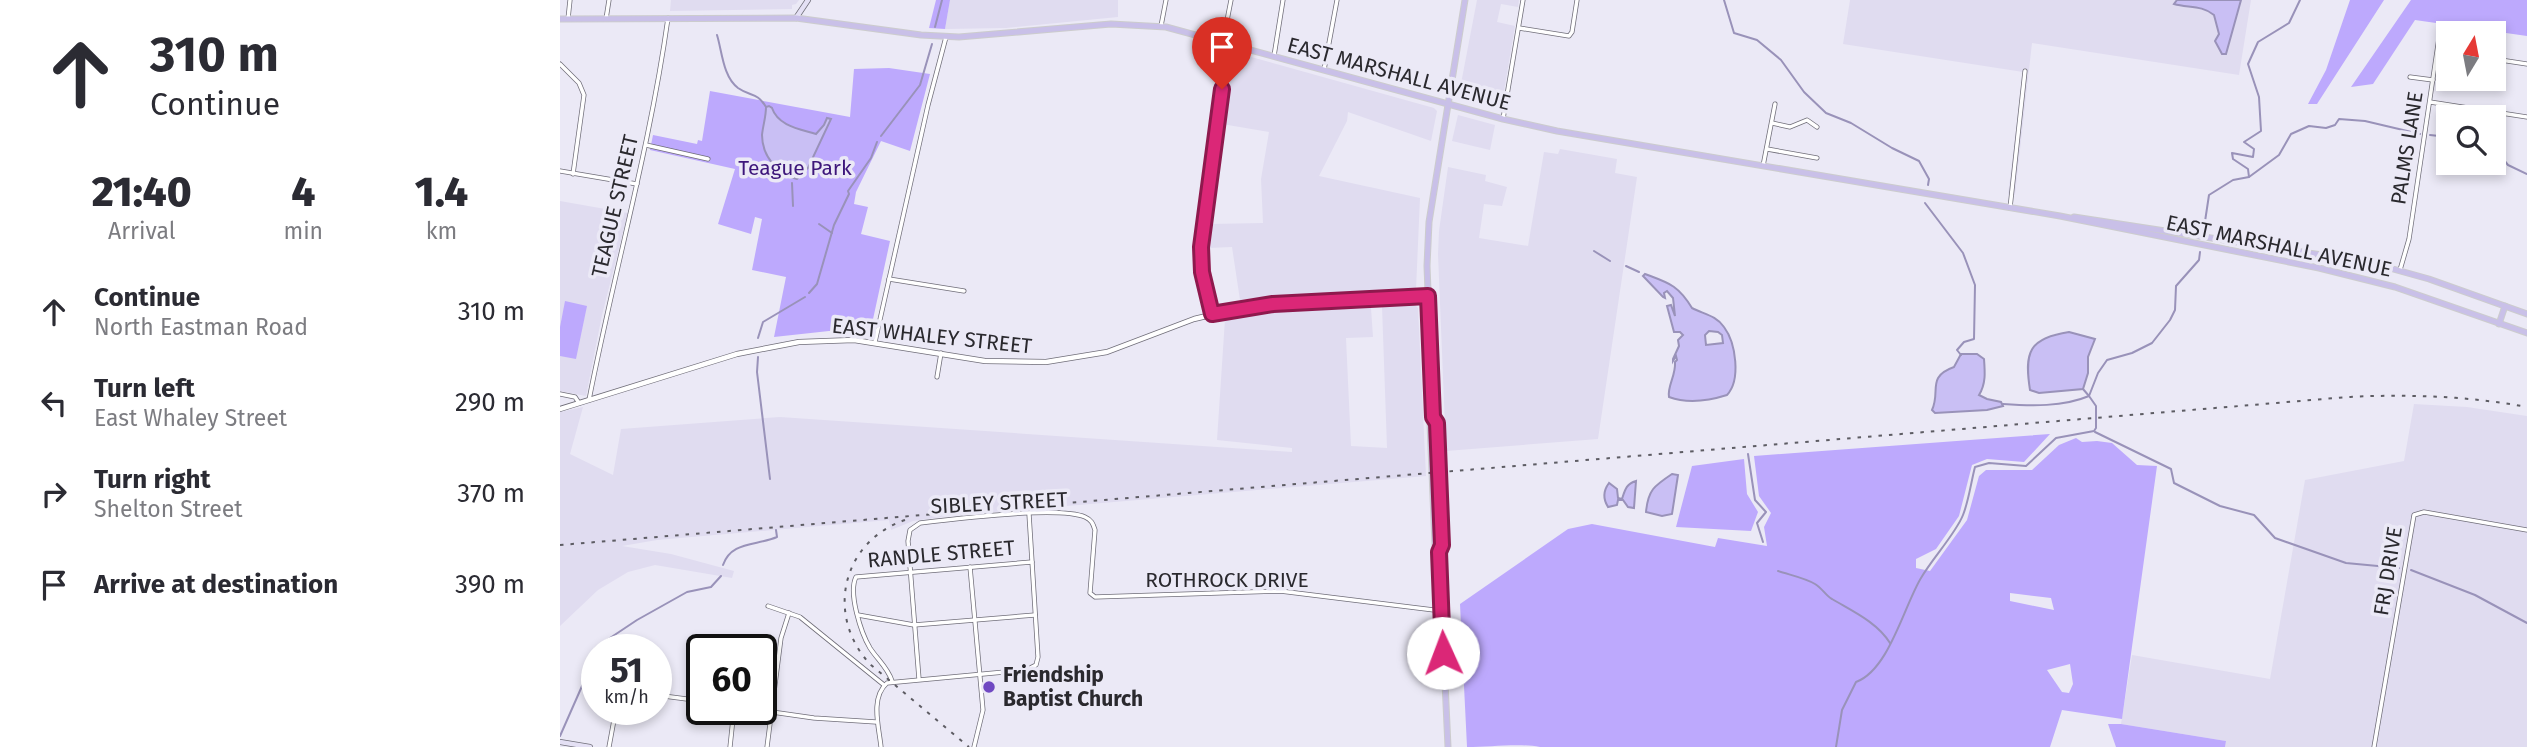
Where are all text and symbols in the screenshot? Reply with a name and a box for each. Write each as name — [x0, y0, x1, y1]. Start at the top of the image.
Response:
pin — [1192, 17, 1252, 89]
north arrow — [2436, 21, 2506, 91]
map controls — [2436, 21, 2506, 175]
text: 310 m — [150, 25, 279, 84]
icon: ahead — [35, 28, 126, 119]
icon: arrive — [1203, 28, 1241, 66]
street label: EAST MARSHALL AVENUE — [1285, 32, 1513, 116]
text: Continue — [150, 85, 280, 123]
street label: PALMS LANE — [2385, 90, 2429, 206]
button: search — [2436, 105, 2506, 175]
street label: TEAGUE STREET — [586, 132, 644, 280]
park label: Teague Park — [738, 155, 852, 181]
text: 21:40 — [92, 167, 192, 217]
text: 4 — [291, 167, 315, 217]
text: 1.4 — [415, 167, 468, 217]
street label: EAST MARSHALL AVENUE — [2164, 209, 2394, 283]
text: Arrival — [108, 217, 175, 245]
text: min — [283, 217, 323, 245]
text: km — [426, 217, 457, 245]
text: Continue — [94, 282, 200, 313]
icon: ahead — [35, 293, 73, 331]
text: 310 m — [458, 296, 525, 327]
text: North Eastman Road — [94, 313, 308, 341]
street label: EAST WHALEY STREET — [831, 313, 1033, 359]
text: Turn left — [94, 373, 195, 404]
icon: left — [35, 384, 73, 422]
text: 290 m — [455, 387, 525, 418]
text: East Whaley Street — [94, 404, 287, 432]
text: Turn right — [94, 464, 211, 495]
icon: right — [35, 475, 73, 513]
text: 370 m — [457, 478, 525, 509]
street label: SIBLEY STREET — [930, 486, 1068, 520]
text: Shelton Street — [94, 495, 243, 523]
street label: FRJ DRIVE — [2368, 524, 2408, 618]
street label: RANDLE STREET — [866, 535, 1016, 573]
icon: arrive — [35, 566, 73, 604]
street label: ROTHROCK DRIVE — [1145, 567, 1309, 593]
text: Arrive at destination — [94, 569, 338, 600]
text: 390 m — [455, 569, 525, 600]
position arrow — [1406, 616, 1480, 690]
speed limit sign: 60 — [686, 634, 777, 725]
text: 51 — [610, 649, 643, 691]
place label: Friendship Baptist Church — [1003, 662, 1143, 712]
marker: Friendship Baptist Church — [981, 679, 997, 695]
text: km/h — [604, 686, 649, 708]

